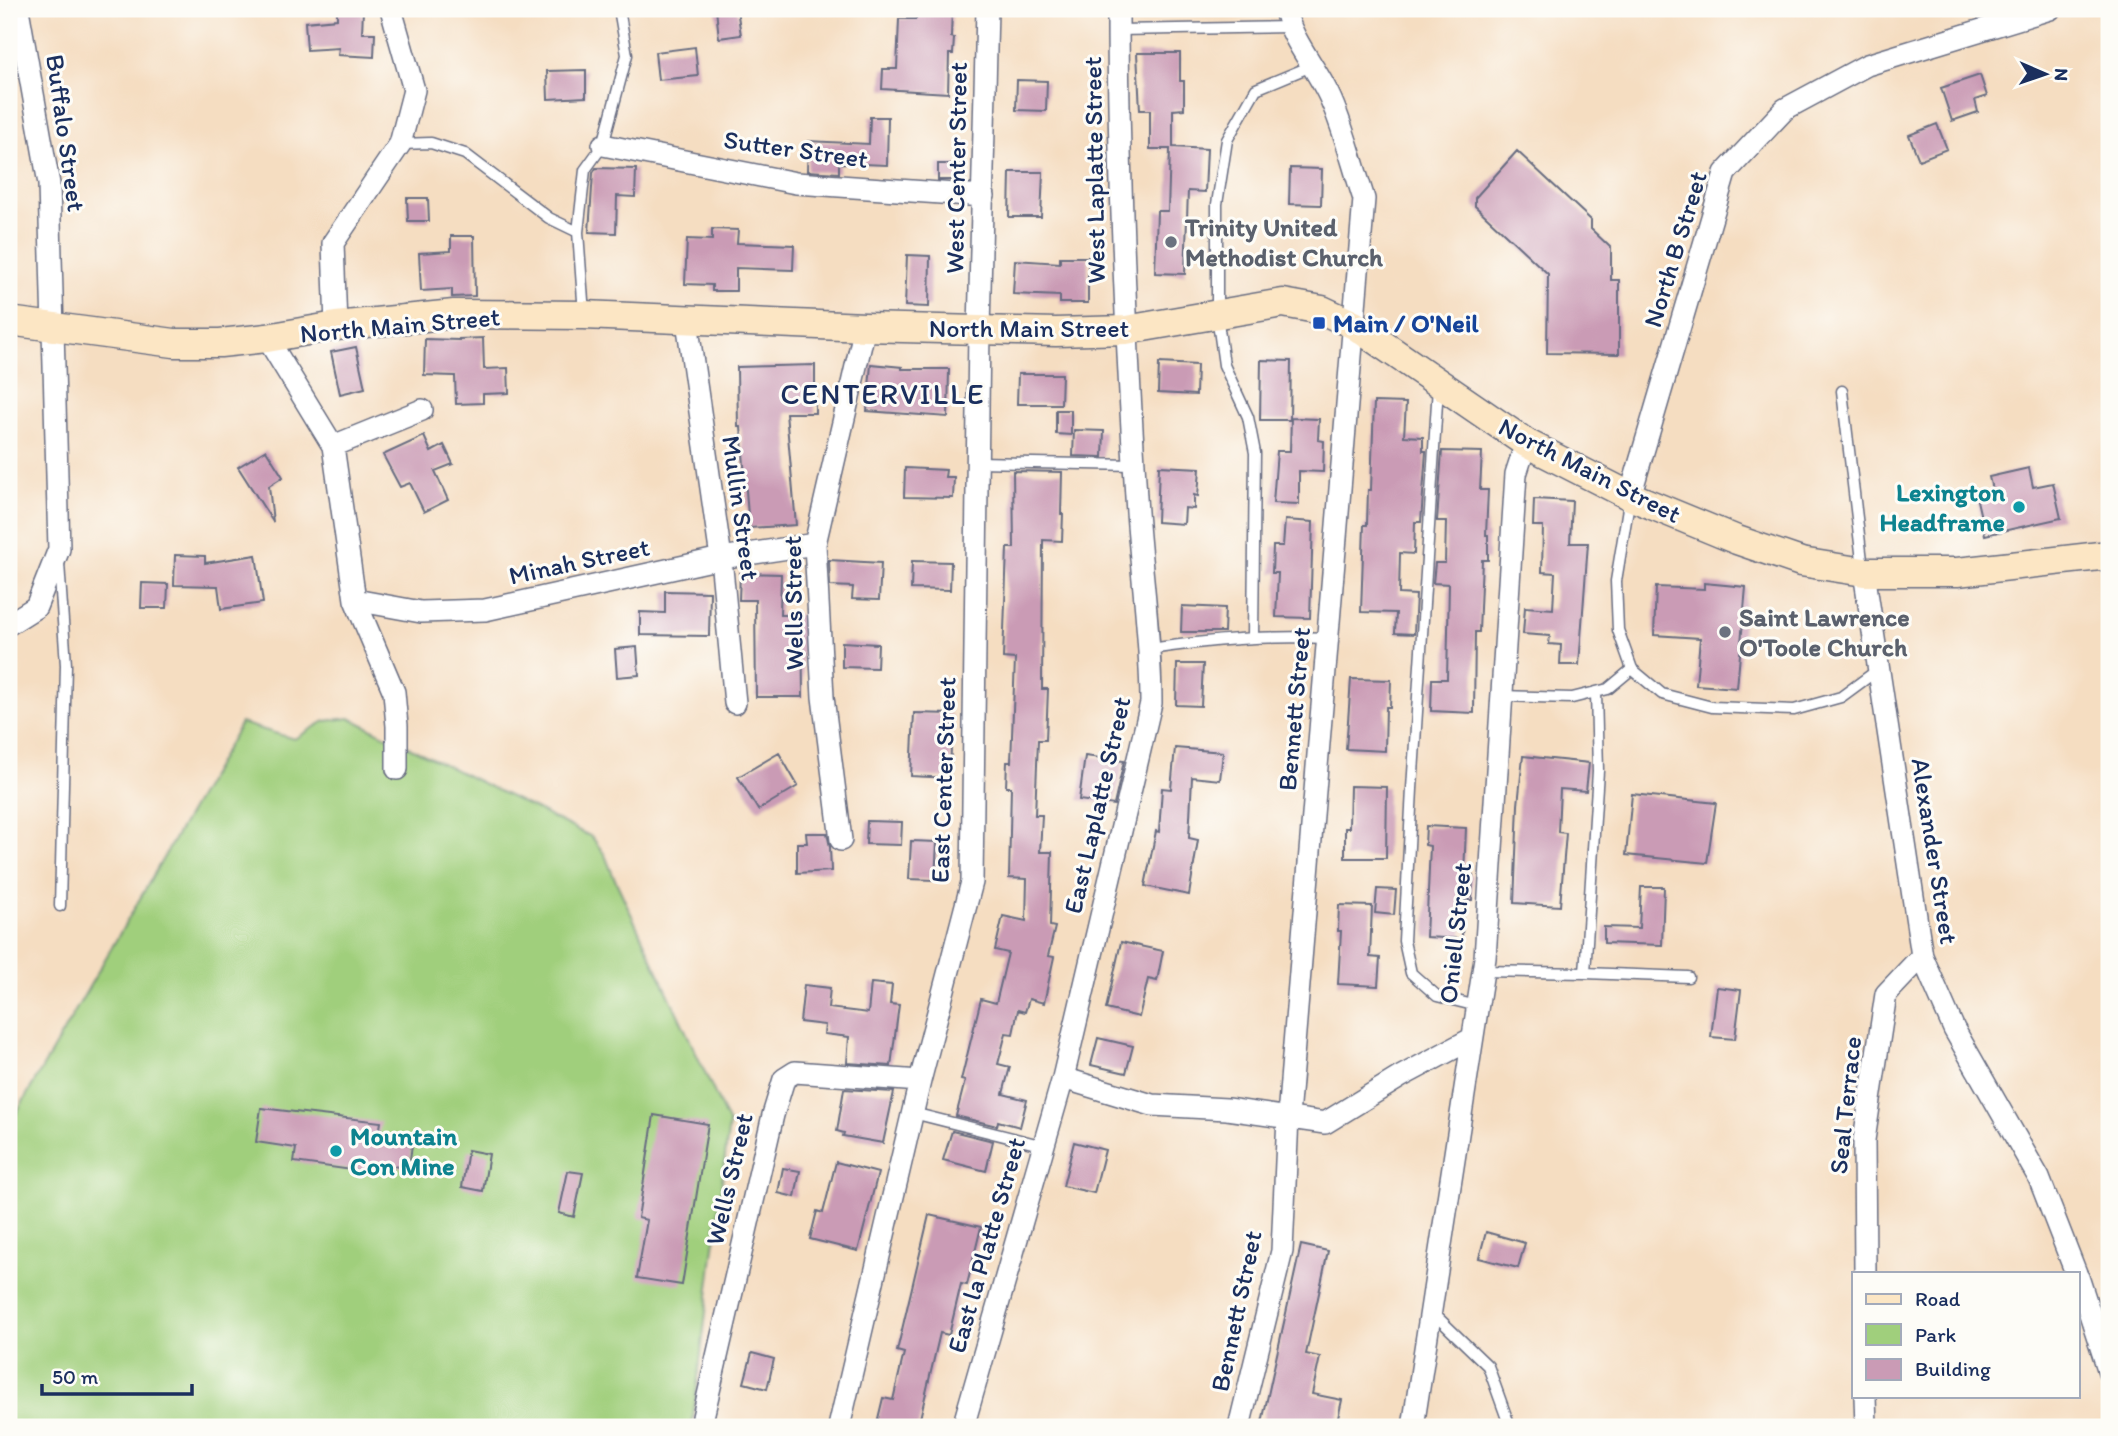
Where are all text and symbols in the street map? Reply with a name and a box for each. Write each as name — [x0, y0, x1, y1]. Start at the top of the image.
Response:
north arrow — [2010, 38, 2080, 108]
street label: Buffalo Street — [39, 52, 93, 214]
street label: West Laplatte Street — [1076, 56, 1112, 284]
street label: West Center Street — [938, 62, 974, 274]
text: N — [2050, 68, 2073, 81]
street label: Sutter Street — [722, 123, 870, 175]
street label: North B Street — [1636, 167, 1714, 331]
place label: Trinity United Methodist Church — [1184, 211, 1383, 273]
marker: Trinity United Methodist Church — [1163, 234, 1179, 250]
street label: North Main Street — [299, 300, 502, 350]
place label: Main / O'Neil — [1333, 307, 1479, 339]
street label: North Main Street — [929, 312, 1130, 344]
marker: Main / O'Neil — [1311, 315, 1327, 331]
district label: CENTERVILLE — [780, 375, 986, 412]
street label: North Main Street — [1493, 410, 1687, 530]
street label: Mullin Street — [715, 434, 767, 583]
place label: Lexington Headframe — [1880, 476, 2005, 538]
marker: Lexington Headframe — [2011, 499, 2027, 515]
street label: Minah Street — [506, 530, 653, 592]
street label: Wells Street — [776, 535, 810, 671]
place label: Saint Lawrence O'Toole Church — [1739, 601, 1910, 663]
marker: Saint Lawrence O'Toole Church — [1717, 624, 1733, 640]
street label: Bennett Street — [1271, 626, 1317, 792]
street label: East Center Street — [923, 676, 963, 883]
street label: East Laplatte Street — [1056, 693, 1138, 917]
street label: Alexander Street — [1904, 756, 1966, 947]
street label: Oniell Street — [1432, 861, 1478, 1005]
street label: Seal Terrace — [1822, 1035, 1868, 1175]
street label: Wells Street — [698, 1110, 760, 1248]
place label: Mountain Con Mine — [350, 1120, 458, 1182]
street label: East la Platte Street — [940, 1133, 1032, 1357]
marker: Mountain Con Mine — [328, 1143, 344, 1159]
street label: Bennett Street — [1203, 1227, 1269, 1394]
legend — [1852, 1272, 2080, 1398]
text: Road — [1915, 1286, 1961, 1311]
text: Park — [1915, 1322, 1957, 1347]
scale bar — [42, 1352, 192, 1396]
text: Building — [1915, 1356, 1991, 1381]
text: 50 m — [52, 1364, 99, 1389]

